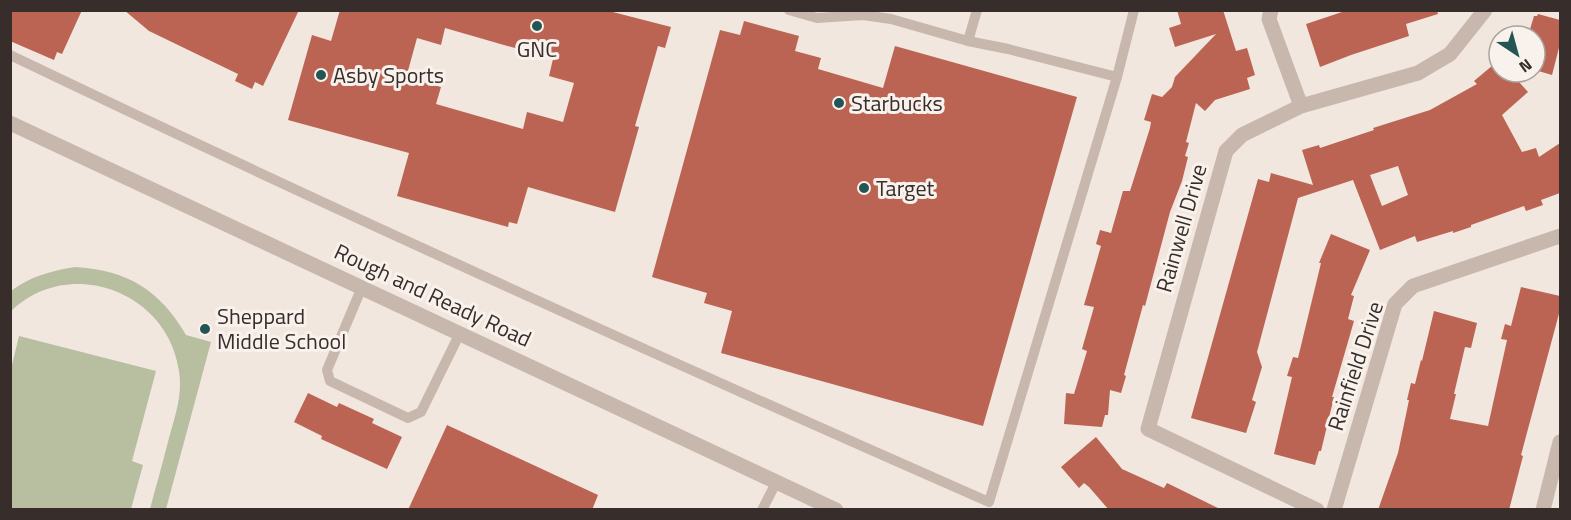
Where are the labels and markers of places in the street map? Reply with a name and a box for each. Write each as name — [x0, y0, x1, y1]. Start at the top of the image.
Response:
marker: GNC — [530, 19, 544, 33]
place label: GNC — [517, 32, 557, 66]
place label: Asby Sports — [333, 58, 444, 92]
marker: Asby Sports — [314, 68, 328, 82]
place label: Starbucks — [851, 86, 943, 120]
marker: Starbucks — [832, 96, 846, 110]
place label: Target — [876, 171, 934, 205]
marker: Target — [857, 181, 871, 195]
place label: Sheppard Middle School — [217, 299, 346, 358]
marker: Sheppard Middle School — [198, 322, 212, 336]

